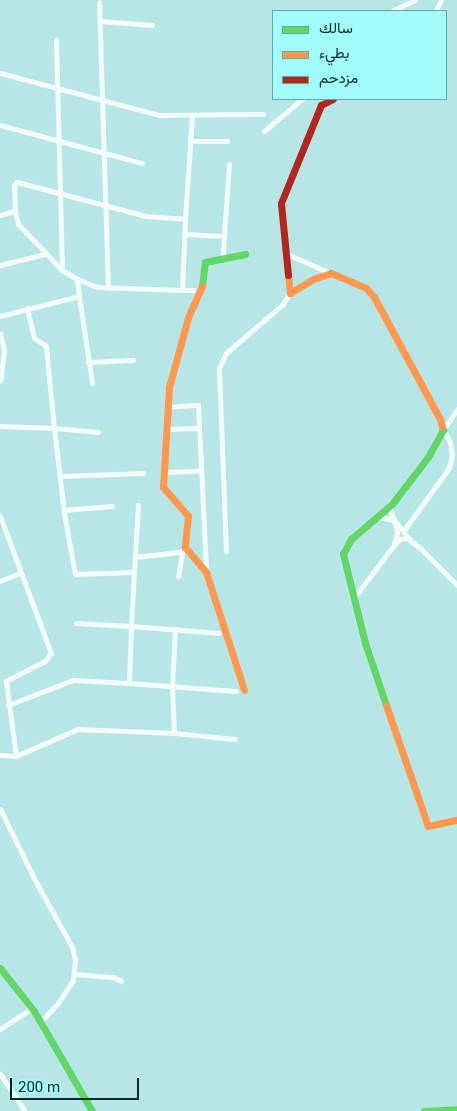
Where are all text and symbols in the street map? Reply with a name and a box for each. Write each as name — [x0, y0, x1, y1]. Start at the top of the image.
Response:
legend — [272, 10, 447, 100]
text: سالك — [319, 19, 353, 37]
text: بطيء — [319, 44, 349, 62]
text: مزدحم — [319, 69, 358, 87]
scale bar — [12, 1068, 141, 1100]
text: 200 m — [18, 1078, 60, 1096]

